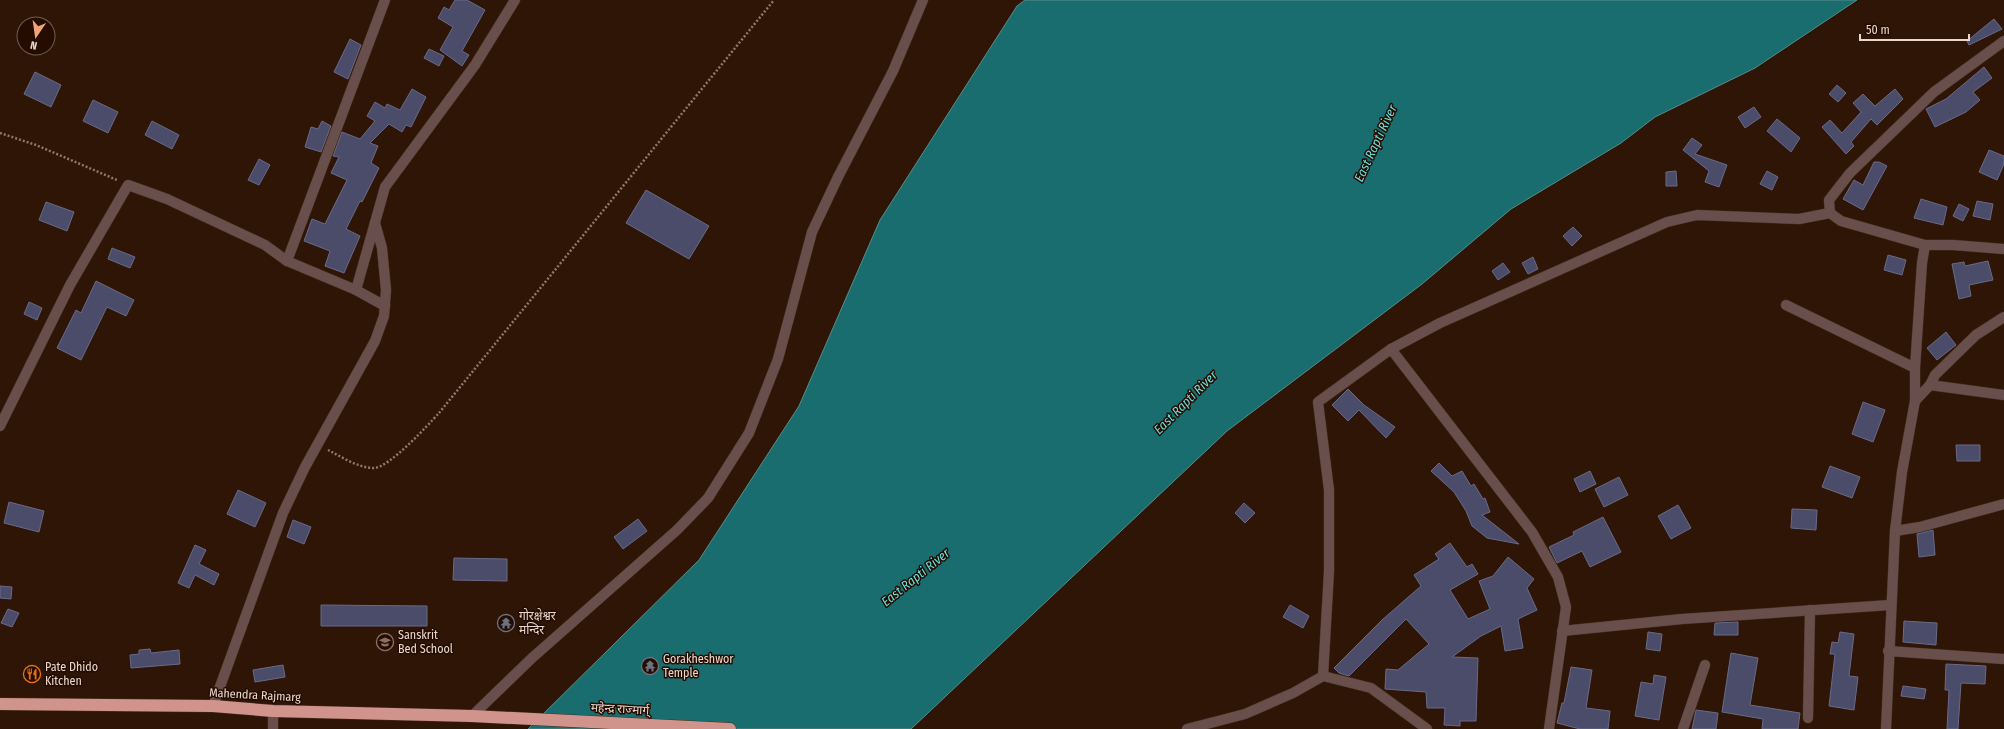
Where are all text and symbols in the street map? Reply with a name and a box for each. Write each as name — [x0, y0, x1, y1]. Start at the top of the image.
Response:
north arrow — [16, 16, 56, 56]
scale bar — [1860, 16, 1969, 42]
text: 50 m — [1866, 23, 1890, 37]
text: N — [29, 38, 39, 52]
water label: East Rapti River — [1351, 102, 1400, 184]
water label: East Rapti River — [1151, 367, 1220, 437]
water label: East Rapti River — [878, 545, 953, 609]
place label: गोरक्षेश्वर मन्दिर — [519, 608, 557, 637]
temple icon: गोरक्षेश्वर मन्दिर — [496, 613, 516, 633]
place label: Sanskrit Bed School — [398, 628, 453, 656]
school or university icon: Sanskrit Bed School — [375, 632, 395, 652]
place label: Gorakheshwor Temple — [663, 652, 734, 680]
temple icon: Gorakheshwor Temple — [640, 656, 660, 676]
place label: Pate Dhido Kitchen — [45, 660, 98, 688]
restaurant icon: Pate Dhido Kitchen — [22, 664, 42, 684]
street label: Mahendra Rajmarg — [209, 686, 302, 704]
street label: महेन्द्र राज्मार्ग् — [590, 699, 652, 718]

